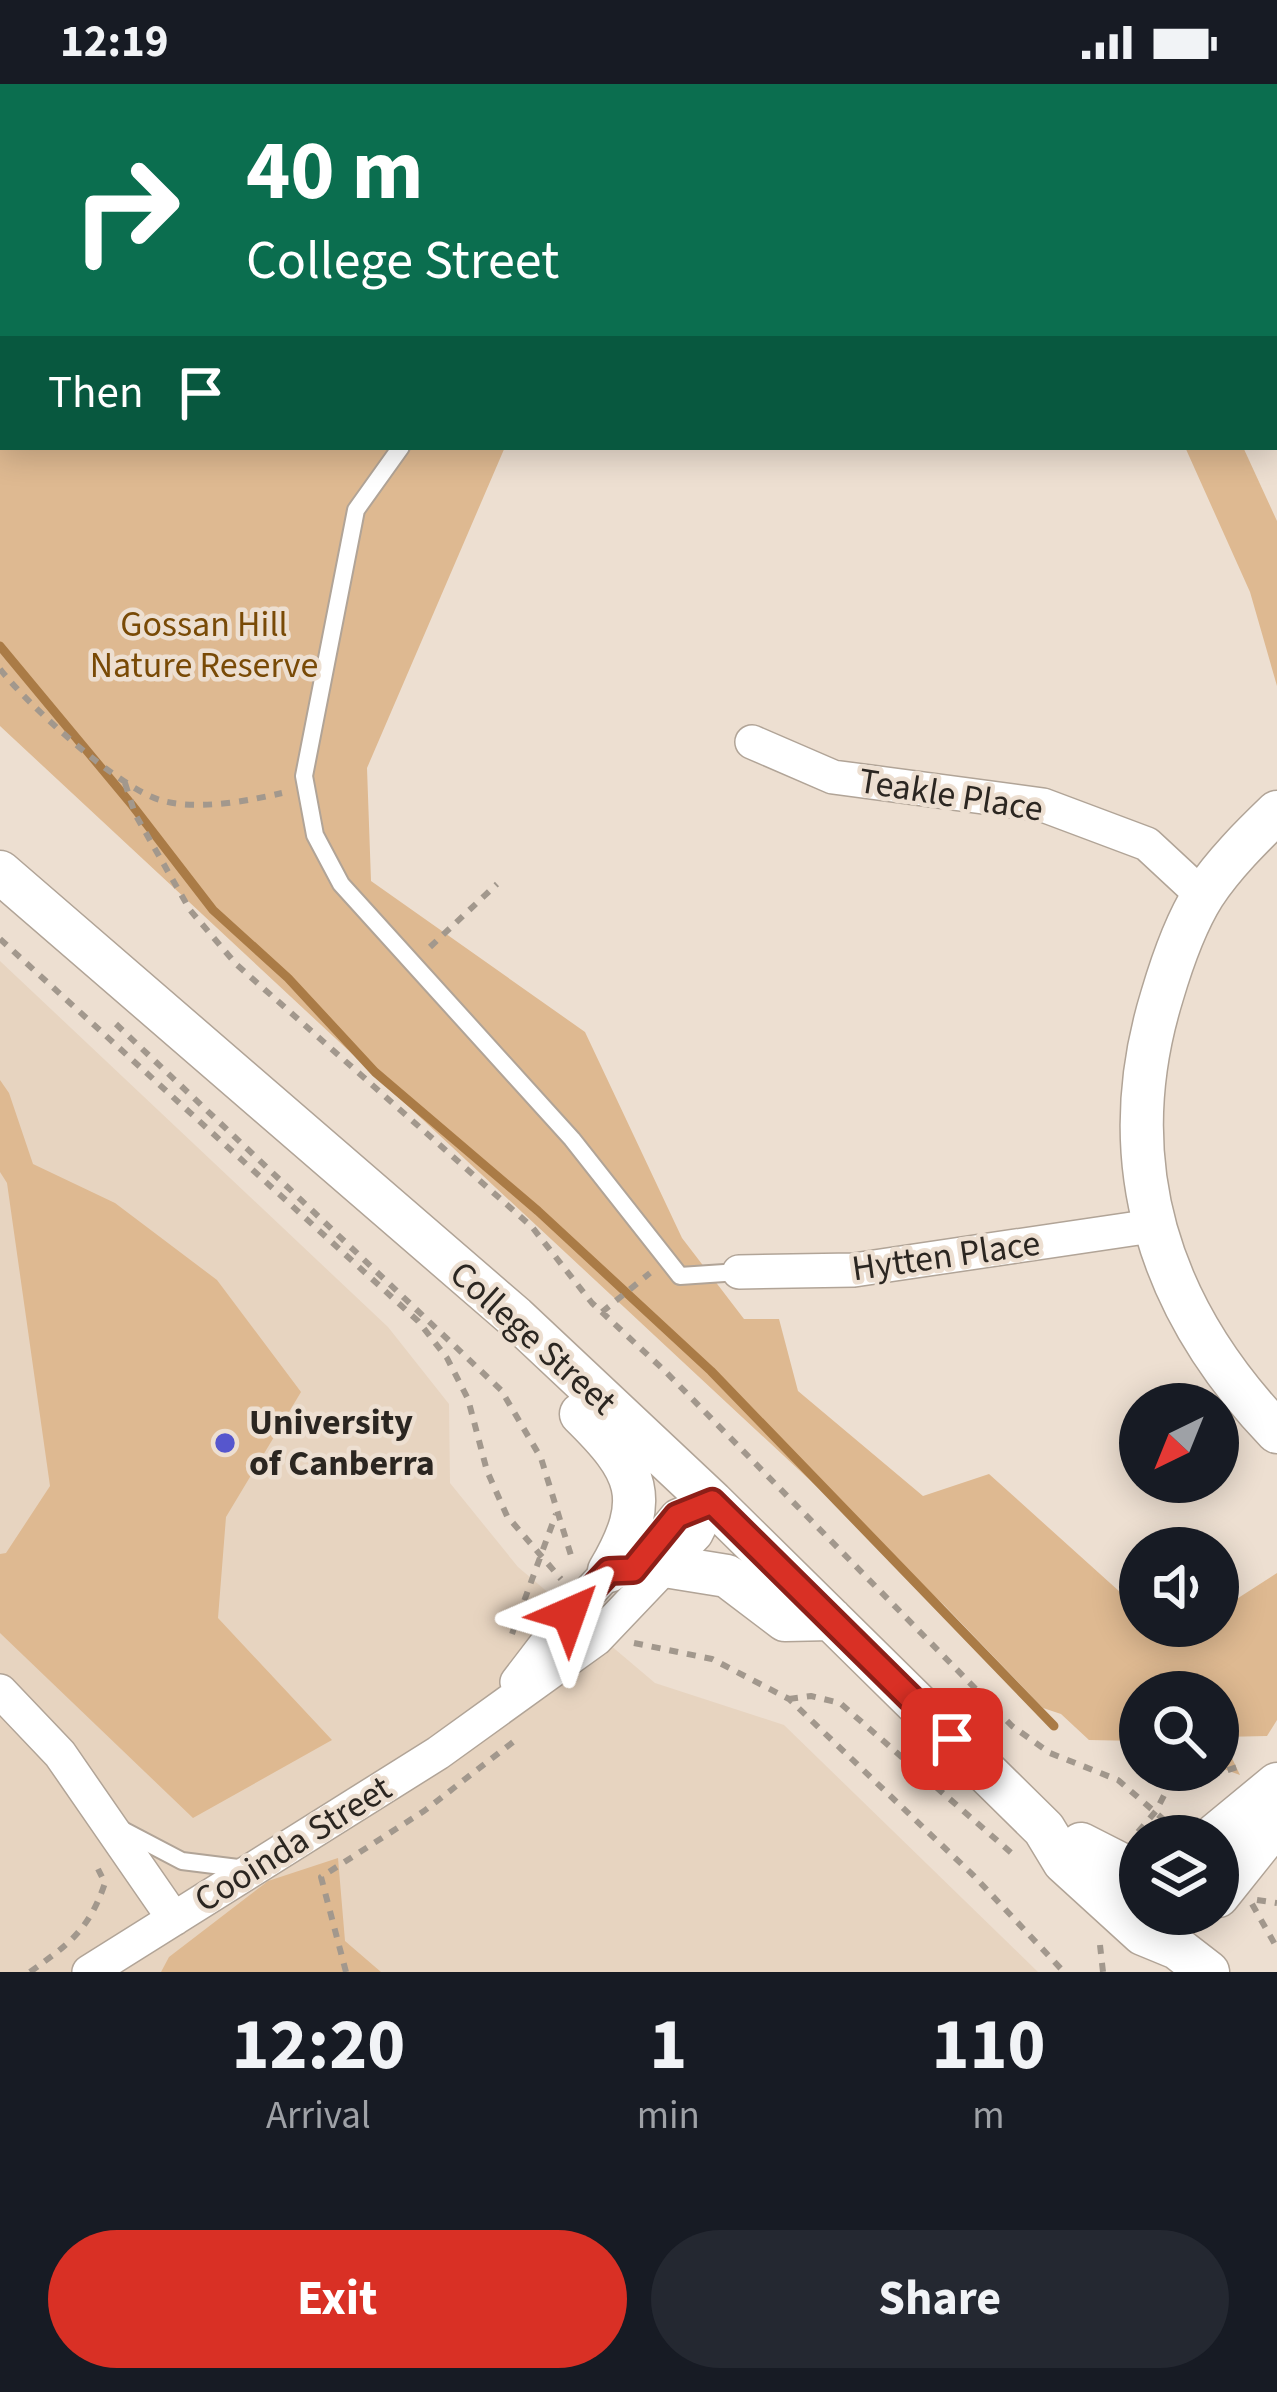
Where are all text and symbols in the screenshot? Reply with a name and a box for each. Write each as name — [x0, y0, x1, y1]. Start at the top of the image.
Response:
text: 12:19 — [60, 10, 169, 74]
text: 40 m — [246, 112, 424, 232]
icon: right — [48, 132, 204, 288]
text: College Street — [246, 223, 559, 300]
icon: arrive — [168, 360, 234, 426]
text: Then — [48, 361, 144, 425]
park label: Gossan Hill Nature Reserve — [90, 599, 318, 691]
street label: Teakle Place — [855, 755, 1047, 835]
street label: Hytten Place — [849, 1218, 1043, 1294]
street label: College Street — [438, 1249, 628, 1427]
north arrow — [1119, 1383, 1239, 1503]
map controls — [1119, 1383, 1239, 1935]
place label: University of Canberra — [249, 1397, 435, 1489]
marker: University of Canberra — [212, 1430, 238, 1456]
button: sound — [1119, 1527, 1239, 1647]
position arrow — [506, 1551, 632, 1677]
button: search — [1119, 1671, 1239, 1791]
pin — [901, 1688, 1003, 1790]
icon: arrive — [919, 1706, 985, 1772]
street label: Cooinda Street — [185, 1763, 401, 1925]
button: layers — [1119, 1815, 1239, 1935]
text: 12:20 — [232, 1994, 405, 2097]
text: 1 — [649, 1994, 687, 2097]
text: 110 — [931, 1994, 1046, 2097]
text: Arrival — [266, 2088, 371, 2144]
text: min — [637, 2088, 700, 2144]
text: m — [972, 2088, 1005, 2144]
button: Exit — [48, 2230, 627, 2368]
button: Share — [651, 2230, 1229, 2368]

